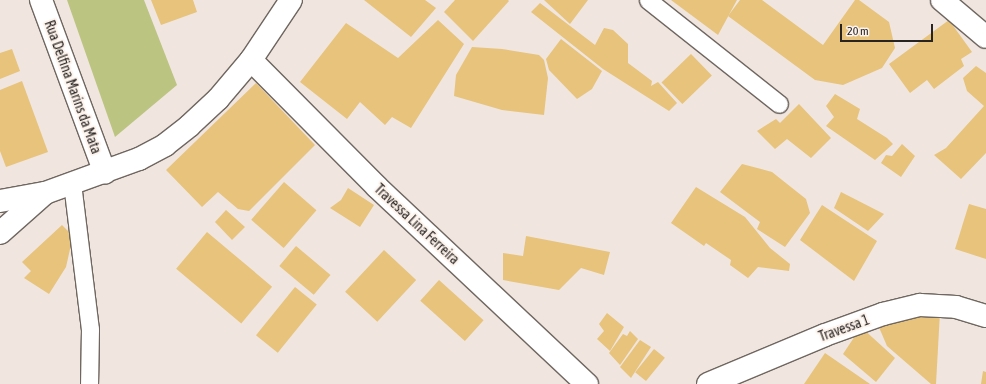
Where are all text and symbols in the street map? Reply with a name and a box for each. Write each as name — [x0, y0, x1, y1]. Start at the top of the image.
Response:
scale bar — [842, 16, 935, 42]
street label: Rua Delfina Marins da Mata — [41, 18, 105, 156]
text: 20 m — [847, 24, 869, 38]
street label: Travessa Lina Ferreira — [371, 180, 463, 268]
street label: Travessa 1 — [816, 311, 872, 345]

